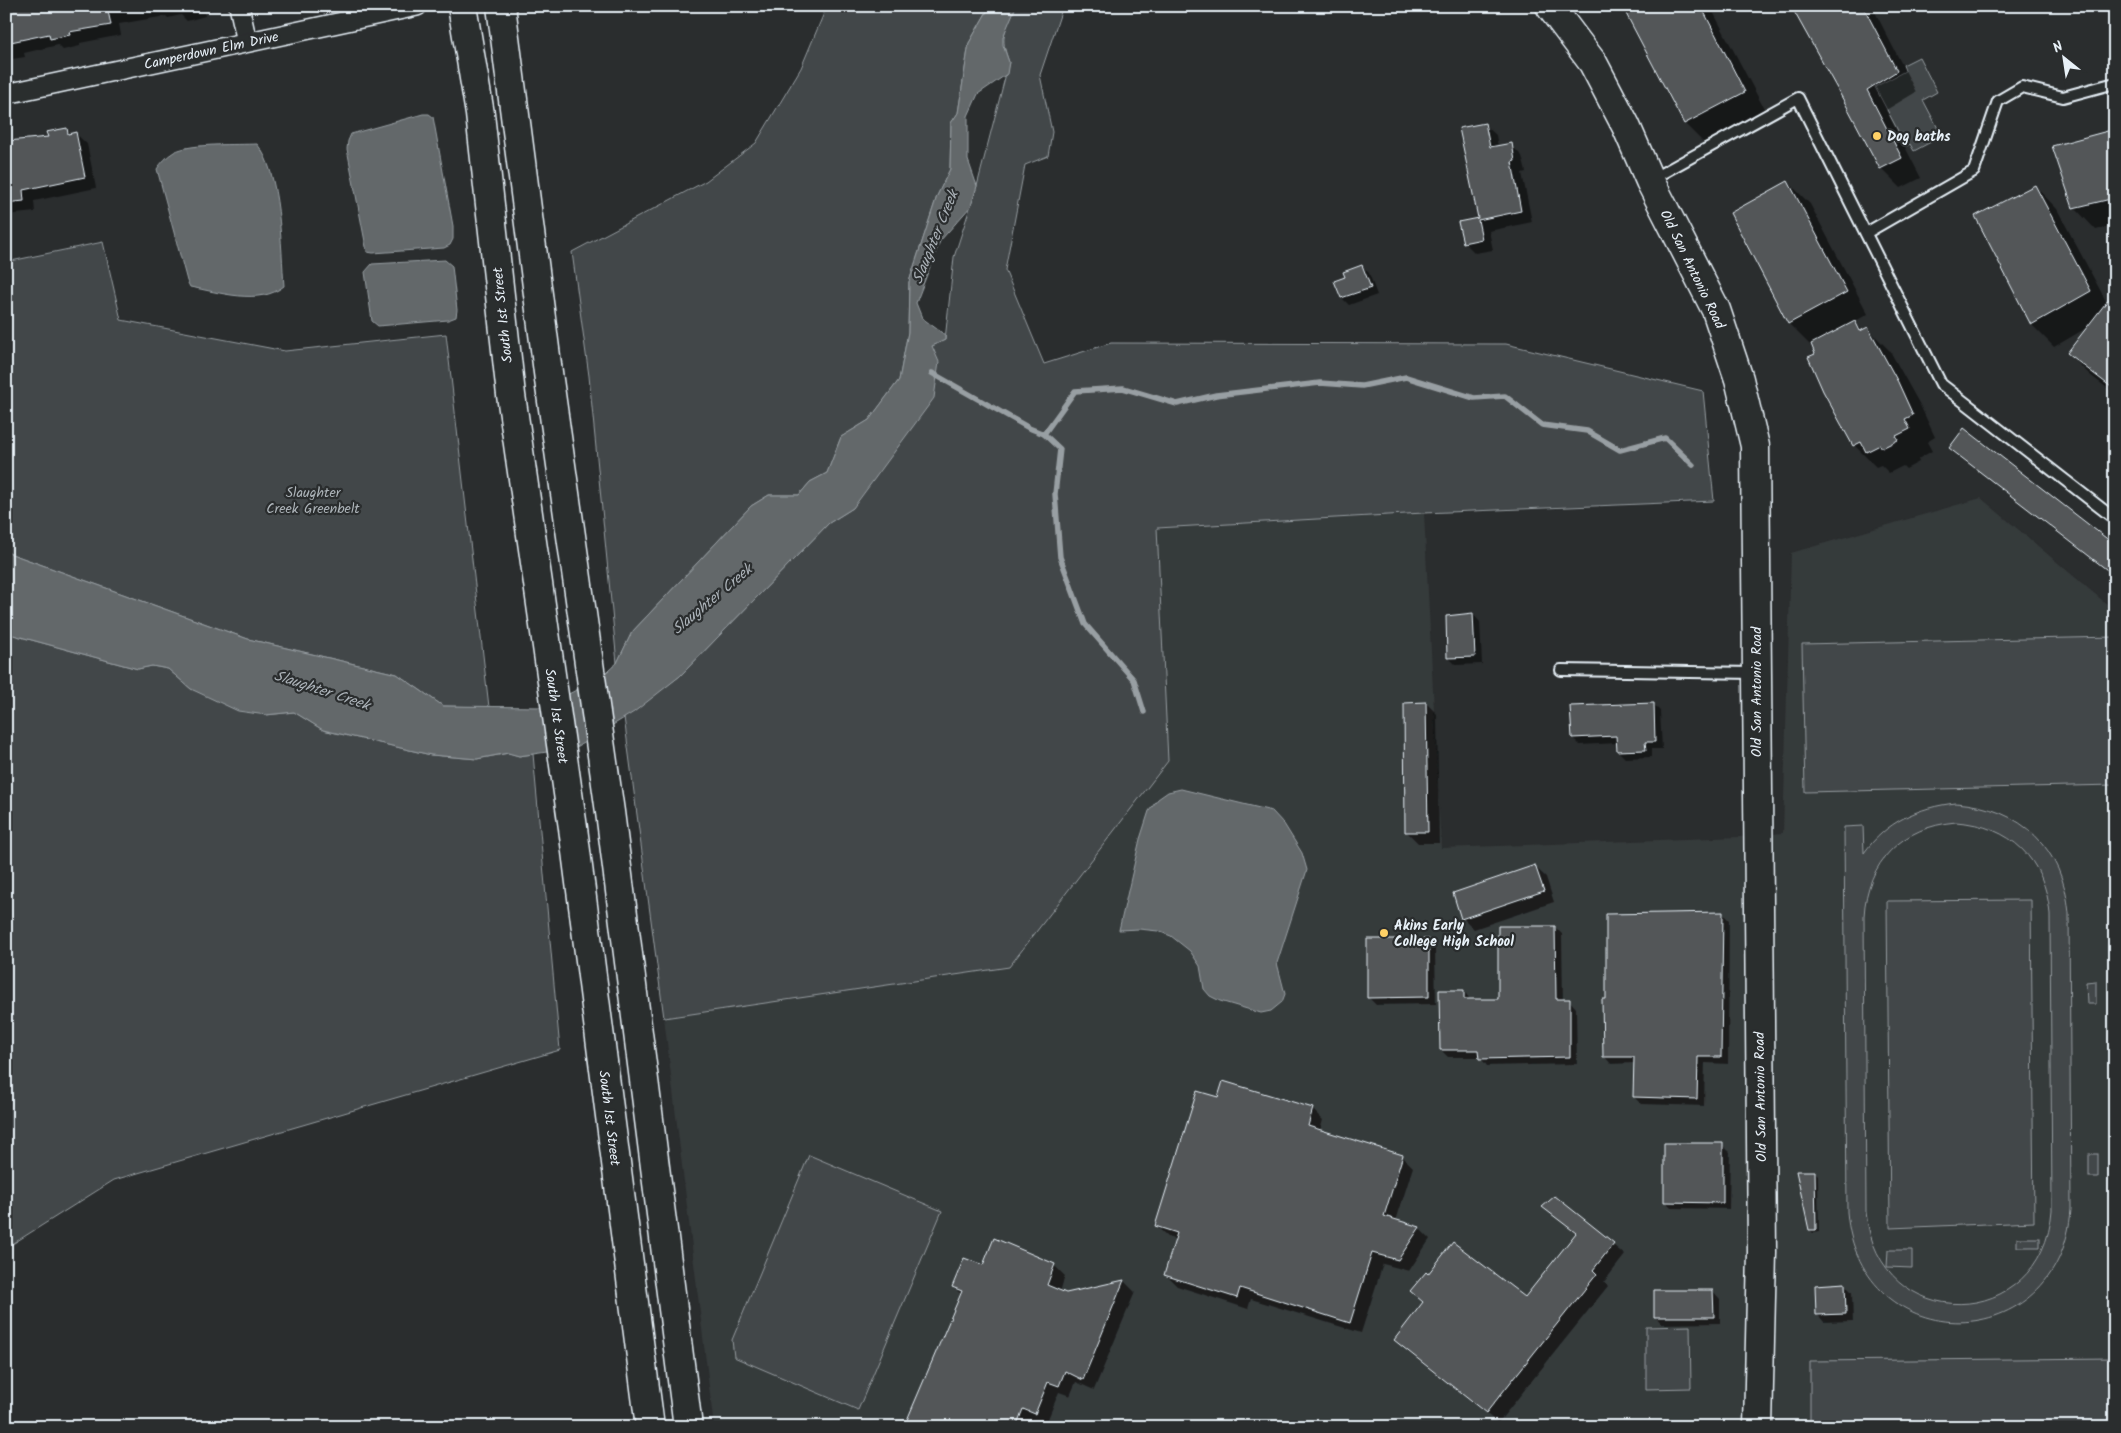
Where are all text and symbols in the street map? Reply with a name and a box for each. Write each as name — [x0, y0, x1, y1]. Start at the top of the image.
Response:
street label: Camperdown Elm Drive — [142, 26, 281, 76]
north arrow — [2038, 32, 2088, 82]
text: N — [2049, 36, 2067, 59]
place label: Dog baths — [1887, 126, 1951, 148]
marker: Dog baths — [1871, 130, 1883, 142]
water label: Slaughter Creek — [906, 185, 966, 288]
street label: Old San Antonio Road — [1654, 206, 1731, 334]
street label: South 1st Street — [487, 265, 519, 364]
park label: Slaughter Creek Greenbelt — [266, 482, 360, 520]
water label: Slaughter Creek — [667, 557, 760, 641]
street label: Old San Antonio Road — [1746, 626, 1768, 757]
water label: Slaughter Creek — [271, 664, 374, 718]
street label: South 1st Street — [538, 667, 574, 766]
place label: Akins Early College High School — [1394, 915, 1514, 953]
marker: Akins Early College High School — [1378, 927, 1390, 939]
street label: Old San Antonio Road — [1749, 1031, 1773, 1162]
street label: South 1st Street — [592, 1069, 626, 1168]

